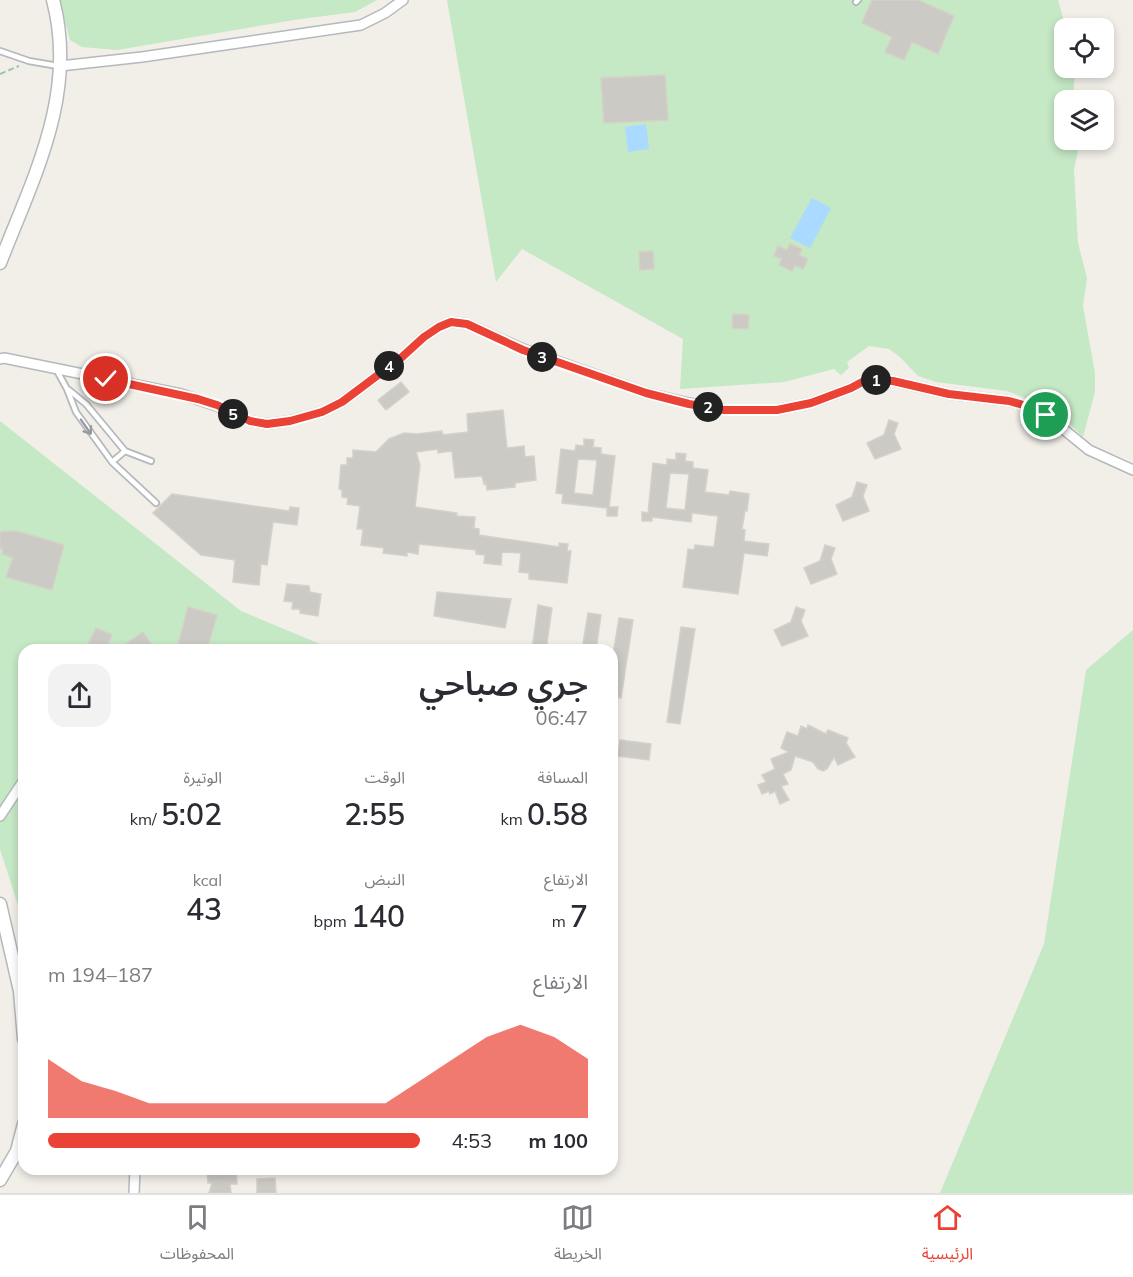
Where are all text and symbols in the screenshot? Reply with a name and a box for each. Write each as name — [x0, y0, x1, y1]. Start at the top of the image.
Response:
map controls — [1054, 18, 1114, 150]
button: locate — [1054, 18, 1114, 78]
button: layers — [1054, 90, 1114, 150]
pin: 3 — [527, 342, 557, 372]
text: 3 — [537, 347, 547, 367]
pin: 4 — [374, 351, 404, 381]
pin — [80, 353, 131, 404]
text: 4 — [384, 356, 394, 376]
icon: check — [89, 362, 122, 395]
pin: 1 — [861, 365, 891, 395]
text: 1 — [871, 370, 881, 390]
pin — [1020, 389, 1071, 440]
pin: 2 — [693, 392, 723, 422]
text: 2 — [703, 397, 713, 417]
icon: arrive — [1029, 398, 1062, 431]
pin: 5 — [218, 399, 248, 429]
text: 5 — [228, 404, 238, 424]
one-way arrow — [80, 419, 92, 435]
text: جري صباحي — [419, 662, 588, 703]
button: share — [48, 664, 111, 727]
text: 06:47 — [535, 705, 588, 730]
text: الوتيرة — [184, 767, 222, 787]
text: الوقت — [365, 767, 405, 787]
text: المسافة — [538, 767, 588, 787]
text: 5:02 — [161, 795, 222, 833]
text: 2:55 — [344, 795, 405, 833]
text: 0.58 — [527, 795, 588, 833]
text: /km — [130, 809, 161, 829]
text: km — [500, 809, 527, 829]
text: النبض — [364, 869, 405, 889]
text: الارتفاع — [544, 869, 588, 889]
text: kcal — [193, 870, 222, 890]
text: 43 — [186, 890, 222, 928]
text: 140 — [351, 897, 405, 935]
text: 7 — [570, 897, 588, 935]
text: bpm — [314, 911, 351, 931]
text: m — [552, 911, 570, 931]
text: 187–194 m — [48, 962, 153, 987]
text: الارتفاع — [533, 969, 588, 994]
text: 4:53 — [451, 1128, 492, 1153]
text: 100 m — [529, 1128, 588, 1153]
tab: المحفوظات — [160, 1201, 234, 1271]
tab: الخريطة — [554, 1201, 602, 1271]
tab: الرئيسية — [922, 1201, 973, 1271]

